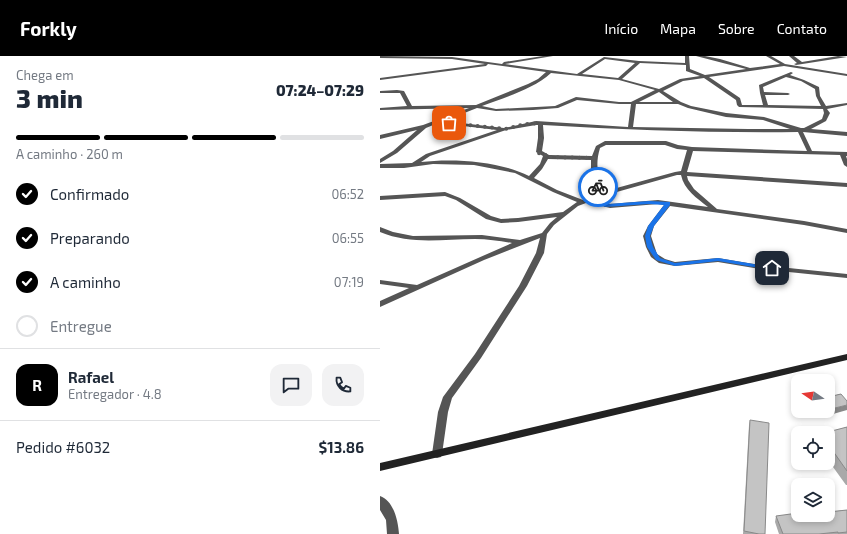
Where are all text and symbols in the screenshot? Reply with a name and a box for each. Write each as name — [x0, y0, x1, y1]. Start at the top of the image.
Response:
text: Forkly — [20, 17, 77, 40]
text: Início — [605, 20, 638, 37]
text: Mapa — [660, 20, 696, 37]
text: Sobre — [718, 20, 755, 37]
text: Contato — [777, 20, 827, 37]
text: Chega em — [16, 67, 74, 83]
text: 07:24–07:29 — [276, 81, 364, 99]
text: 3 min — [16, 82, 83, 113]
pin — [432, 106, 466, 140]
icon: bag — [438, 112, 460, 134]
text: A caminho · 260 m — [16, 146, 123, 162]
courier — [578, 167, 618, 207]
icon: bike — [587, 176, 609, 198]
icon: check — [16, 183, 38, 205]
text: Confirmado — [50, 185, 129, 203]
text: 06:52 — [331, 186, 364, 202]
icon: check — [16, 227, 38, 249]
text: Preparando — [50, 229, 130, 247]
text: 06:55 — [332, 230, 364, 246]
pin — [755, 251, 789, 285]
icon: home — [761, 257, 783, 279]
icon: check — [16, 271, 38, 293]
text: A caminho — [50, 273, 121, 291]
text: 07:19 — [334, 274, 364, 290]
text: Entregue — [50, 317, 112, 335]
button: chat — [270, 364, 312, 406]
button: phone — [322, 364, 364, 406]
text: Rafael — [68, 368, 114, 386]
north arrow — [791, 374, 835, 418]
map controls — [791, 374, 835, 522]
text: R — [32, 376, 42, 394]
text: Entregador · 4.8 — [68, 386, 162, 402]
button: locate — [791, 426, 835, 470]
text: Pedido #6032 — [16, 438, 110, 456]
text: $13.86 — [318, 438, 364, 456]
button: layers — [791, 478, 835, 522]

